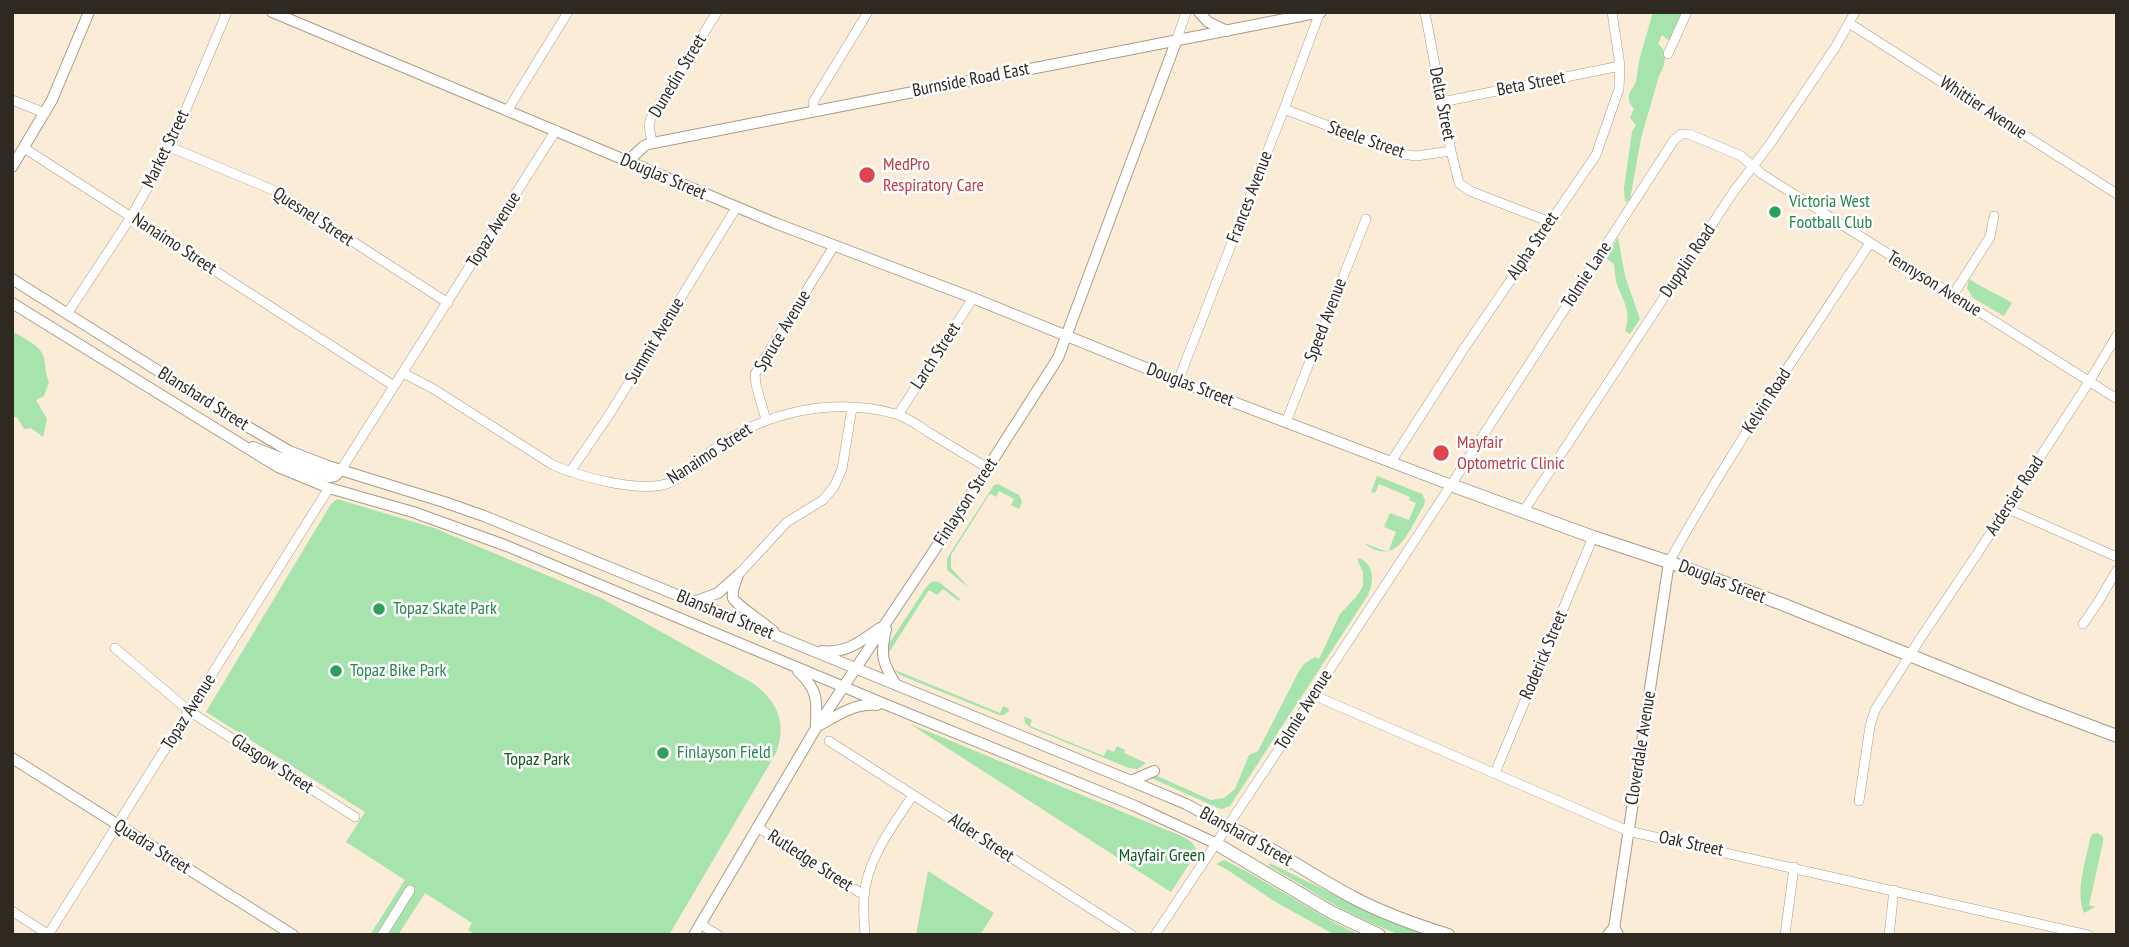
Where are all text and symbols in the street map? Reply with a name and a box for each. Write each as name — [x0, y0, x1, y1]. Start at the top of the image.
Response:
street label: Dunedin Street — [645, 30, 711, 122]
street label: Burnside Road East — [911, 58, 1031, 102]
street label: Delta Street — [1424, 65, 1460, 143]
street label: Beta Street — [1495, 67, 1567, 101]
street label: Whittier Avenue — [1935, 72, 2031, 144]
street label: Market Street — [138, 107, 194, 191]
street label: Steele Street — [1325, 117, 1407, 163]
street label: Frances Avenue — [1223, 148, 1277, 246]
street label: Douglas Street — [617, 149, 709, 205]
place label: MedPro Respiratory Care — [883, 154, 984, 196]
marker: MedPro Respiratory Care — [857, 165, 877, 185]
street label: Quesnel Street — [269, 183, 357, 251]
street label: Topaz Avenue — [462, 188, 526, 272]
place label: Victoria West Football Club — [1789, 191, 1872, 234]
marker: Victoria West Football Club — [1767, 204, 1783, 220]
street label: Alpha Street — [1503, 208, 1563, 284]
street label: Nanaimo Street — [128, 209, 220, 279]
street label: Dupplin Road — [1656, 220, 1720, 302]
street label: Tolmie Lane — [1558, 238, 1616, 312]
street label: Tennyson Avenue — [1883, 246, 1985, 322]
street label: Speed Avenue — [1300, 275, 1352, 365]
street label: Spruce Avenue — [750, 286, 816, 376]
street label: Summit Avenue — [621, 294, 689, 388]
street label: Larch Street — [907, 319, 965, 393]
street label: Douglas Street — [1143, 359, 1237, 411]
street label: Blanshard Street — [154, 363, 252, 435]
street label: Kelvin Road — [1738, 364, 1796, 438]
street label: Nanaimo Street — [664, 419, 756, 489]
place label: Mayfair Optometric Clinic — [1457, 432, 1565, 474]
marker: Mayfair Optometric Clinic — [1431, 443, 1451, 463]
street label: Ardersier Road — [1981, 452, 2049, 540]
street label: Finlayson Street — [930, 454, 1002, 550]
street label: Douglas Street — [1675, 556, 1769, 608]
street label: Blanshard Street — [673, 586, 777, 644]
place label: Topaz Skate Park — [393, 598, 497, 620]
marker: Topaz Skate Park — [371, 601, 387, 617]
street label: Roderick Street — [1516, 607, 1572, 703]
place label: Topaz Bike Park — [350, 660, 446, 682]
marker: Topaz Bike Park — [328, 663, 344, 679]
street label: Tolmie Avenue — [1271, 666, 1337, 754]
street label: Topaz Avenue — [157, 670, 221, 754]
street label: Cloverdale Avenue — [1621, 689, 1661, 807]
street label: Glasgow Street — [227, 730, 317, 798]
place label: Finlayson Field — [677, 742, 771, 764]
marker: Finlayson Field — [655, 745, 671, 761]
park label: Topaz Park — [504, 749, 570, 771]
street label: Blanshard Street — [1196, 803, 1296, 871]
street label: Alder Street — [944, 809, 1018, 867]
street label: Quadra Street — [110, 815, 194, 879]
street label: Rutledge Street — [763, 825, 857, 897]
street label: Oak Street — [1657, 827, 1725, 861]
park label: Mayfair Green — [1119, 845, 1205, 867]

